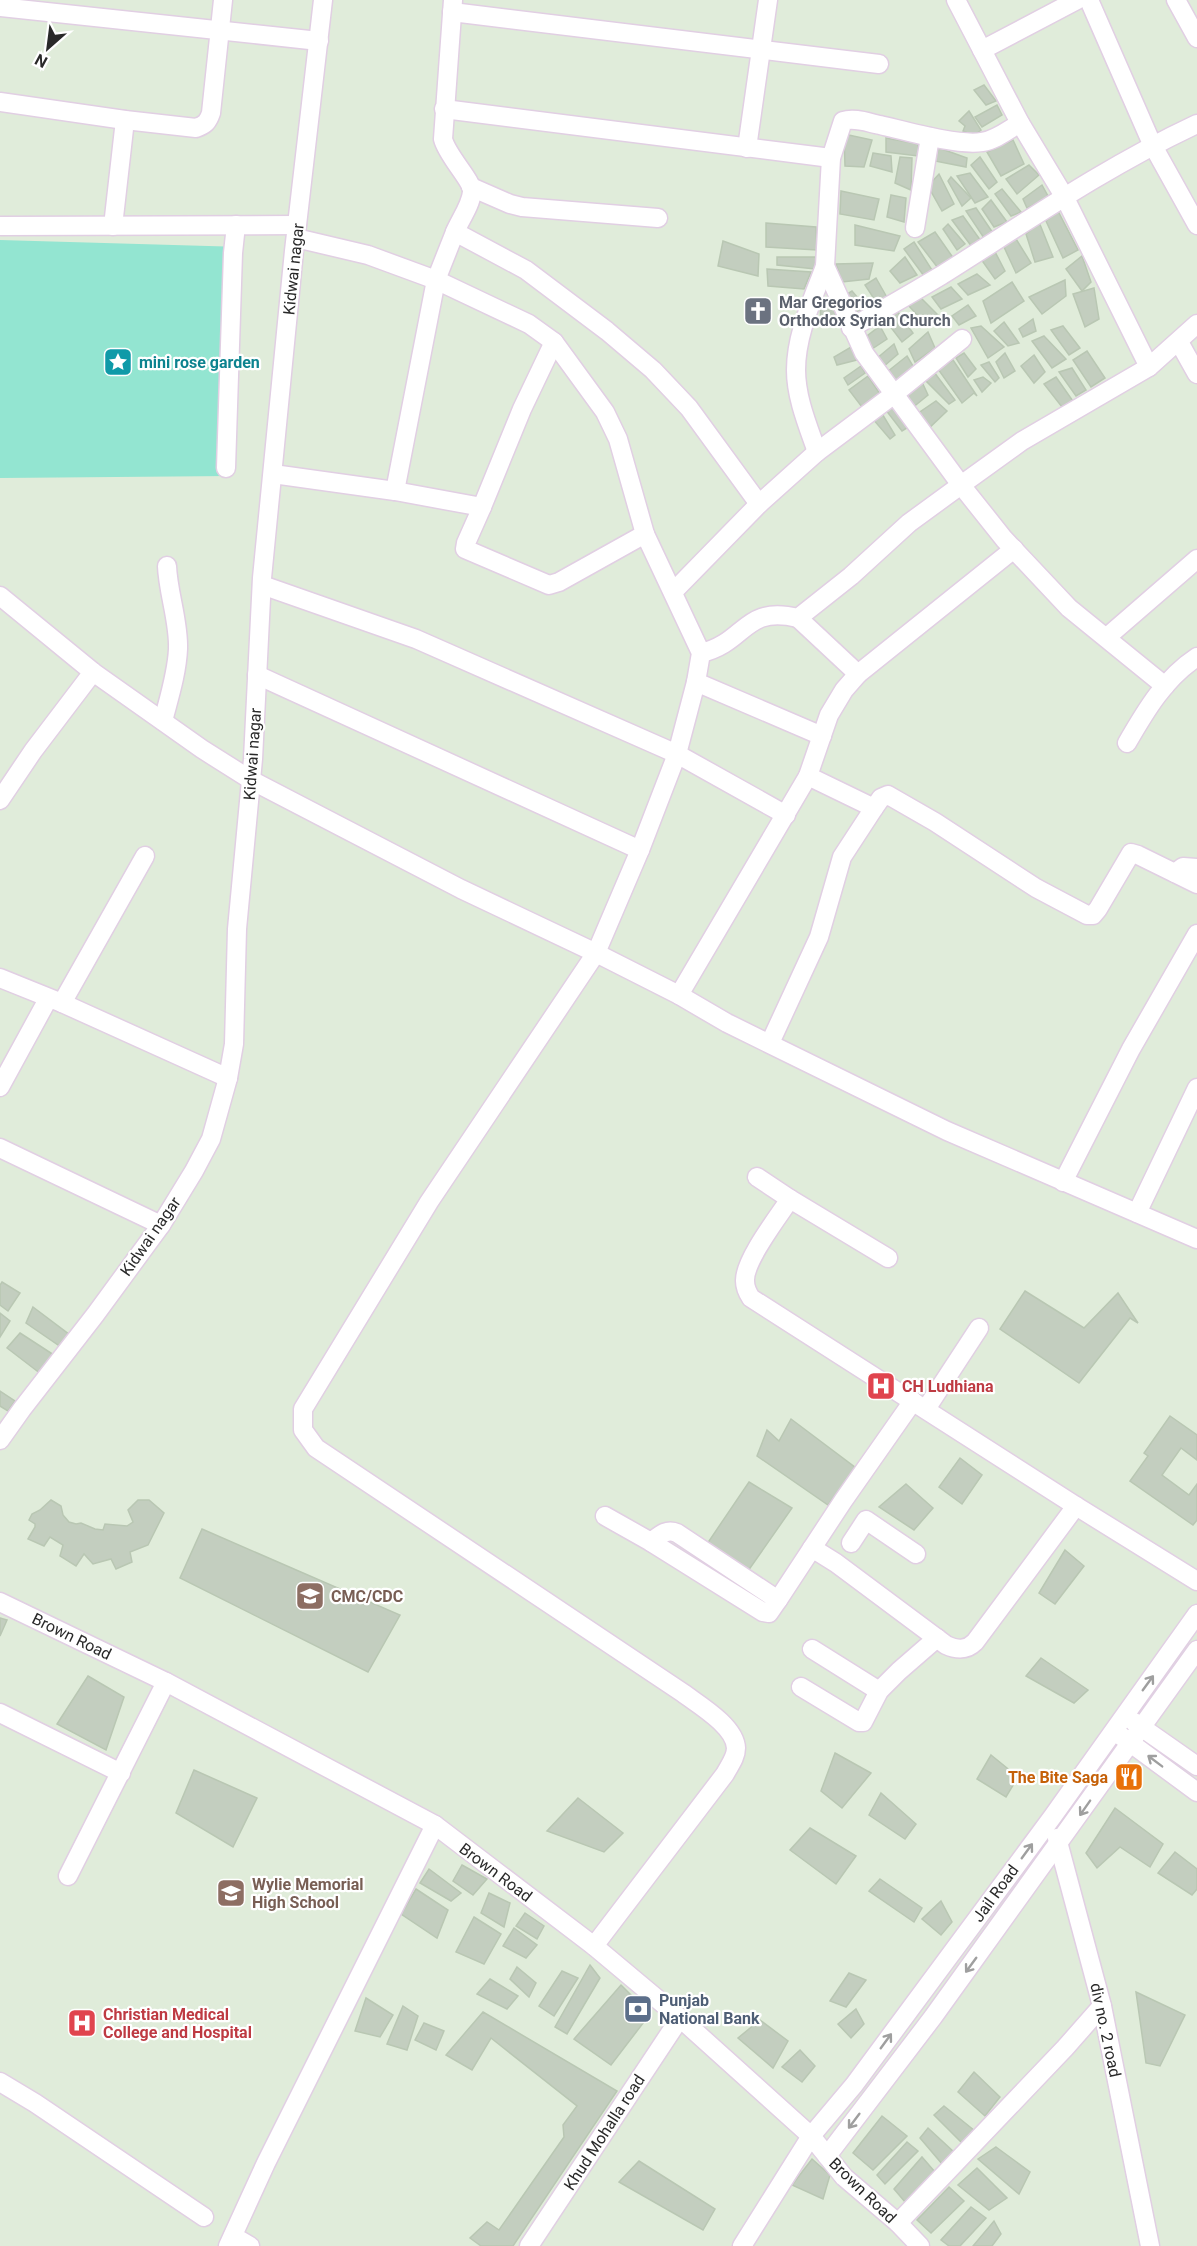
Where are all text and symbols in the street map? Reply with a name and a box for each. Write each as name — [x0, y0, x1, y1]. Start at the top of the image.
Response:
north arrow — [18, 18, 78, 78]
text: N — [32, 50, 51, 72]
street label: Kidwai nagar — [279, 222, 308, 316]
place label: Mar Gregorios Orthodox Syrian Church — [779, 293, 951, 330]
church icon: Mar Gregorios Orthodox Syrian Church — [742, 295, 774, 327]
place icon: mini rose garden — [102, 346, 134, 378]
place label: mini rose garden — [139, 353, 260, 372]
street label: Kidwai nagar — [240, 707, 265, 801]
street label: Kidwai nagar — [116, 1193, 185, 1279]
hospital icon: CH Ludhiana — [865, 1370, 897, 1402]
place label: CH Ludhiana — [902, 1377, 994, 1396]
school or university icon: CMC/CDC — [294, 1580, 326, 1612]
place label: CMC/CDC — [331, 1587, 403, 1606]
street label: Brown Road — [29, 1609, 115, 1664]
one-way arrow — [1142, 1676, 1154, 1692]
one-way arrow — [1148, 1755, 1164, 1767]
restaurant icon: The Bite Saga — [1113, 1761, 1145, 1793]
place label: The Bite Saga — [1008, 1768, 1108, 1787]
one-way arrow — [1079, 1799, 1091, 1815]
street label: Brown Road — [456, 1839, 536, 1906]
one-way arrow — [1021, 1843, 1033, 1859]
street label: Jail Road — [968, 1861, 1022, 1926]
place label: Wylie Memorial High School — [252, 1875, 364, 1912]
school or university icon: Wylie Memorial High School — [215, 1877, 247, 1909]
one-way arrow — [964, 1957, 977, 1973]
street label: div no. 2 road — [1086, 1981, 1125, 2079]
place label: Punjab National Bank — [659, 1991, 760, 2028]
bank icon: Punjab National Bank — [622, 1993, 654, 2025]
place label: Christian Medical College and Hospital — [103, 2005, 252, 2042]
hospital icon: Christian Medical College and Hospital — [66, 2007, 98, 2039]
one-way arrow — [880, 2034, 892, 2050]
street label: Khud Mohalla road — [560, 2071, 649, 2194]
one-way arrow — [847, 2113, 860, 2129]
street label: Brown Road — [825, 2154, 900, 2227]

